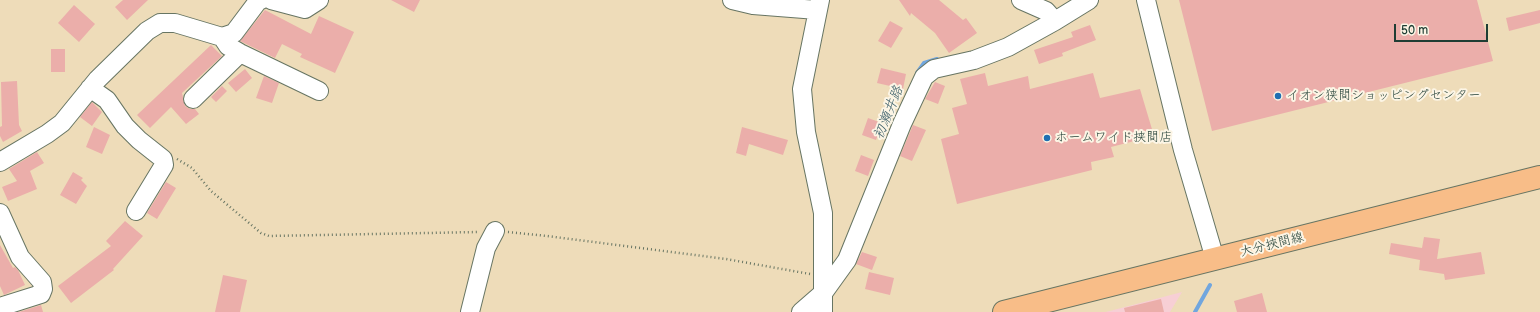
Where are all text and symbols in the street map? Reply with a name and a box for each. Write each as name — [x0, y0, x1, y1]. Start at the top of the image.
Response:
scale bar — [1396, 16, 1490, 42]
text: 50 m — [1401, 23, 1428, 38]
water label: 初瀬井路 — [871, 84, 907, 142]
place label: イオン狭間ショッピングセンター — [1286, 88, 1481, 104]
marker: イオン狭間ショッピングセンター — [1273, 91, 1283, 101]
place label: ホームワイド挟間店 — [1055, 130, 1172, 146]
marker: ホームワイド挟間店 — [1042, 133, 1052, 143]
street label: 大分挾間線 — [1239, 230, 1305, 260]

